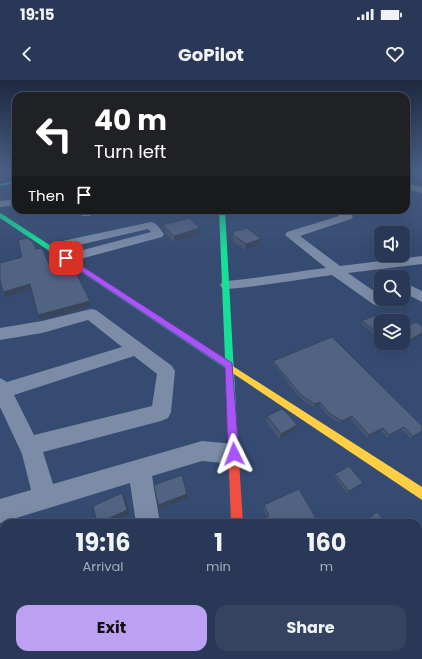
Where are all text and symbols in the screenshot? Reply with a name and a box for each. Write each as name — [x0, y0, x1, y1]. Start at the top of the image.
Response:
text: 19:15 — [20, 4, 55, 25]
text: GoPilot — [178, 42, 244, 67]
icon: back — [16, 43, 38, 65]
icon: heart — [384, 43, 406, 65]
text: 40 m — [94, 101, 167, 140]
icon: left — [28, 108, 80, 160]
text: Turn left — [94, 139, 166, 164]
icon: arrive — [73, 184, 95, 206]
text: Then — [28, 185, 65, 206]
map controls — [374, 226, 410, 350]
button: sound — [374, 226, 410, 262]
pin — [49, 241, 83, 275]
icon: arrive — [55, 247, 77, 269]
button: search — [374, 270, 410, 306]
button: layers — [374, 314, 410, 350]
position arrow — [213, 433, 255, 475]
text: 19:16 — [76, 526, 130, 559]
text: 1 — [214, 526, 223, 559]
text: 160 — [306, 526, 346, 559]
text: Arrival — [83, 557, 123, 576]
text: min — [206, 557, 231, 576]
text: m — [320, 557, 333, 576]
button: Exit — [16, 605, 207, 651]
button: Share — [215, 605, 406, 651]

